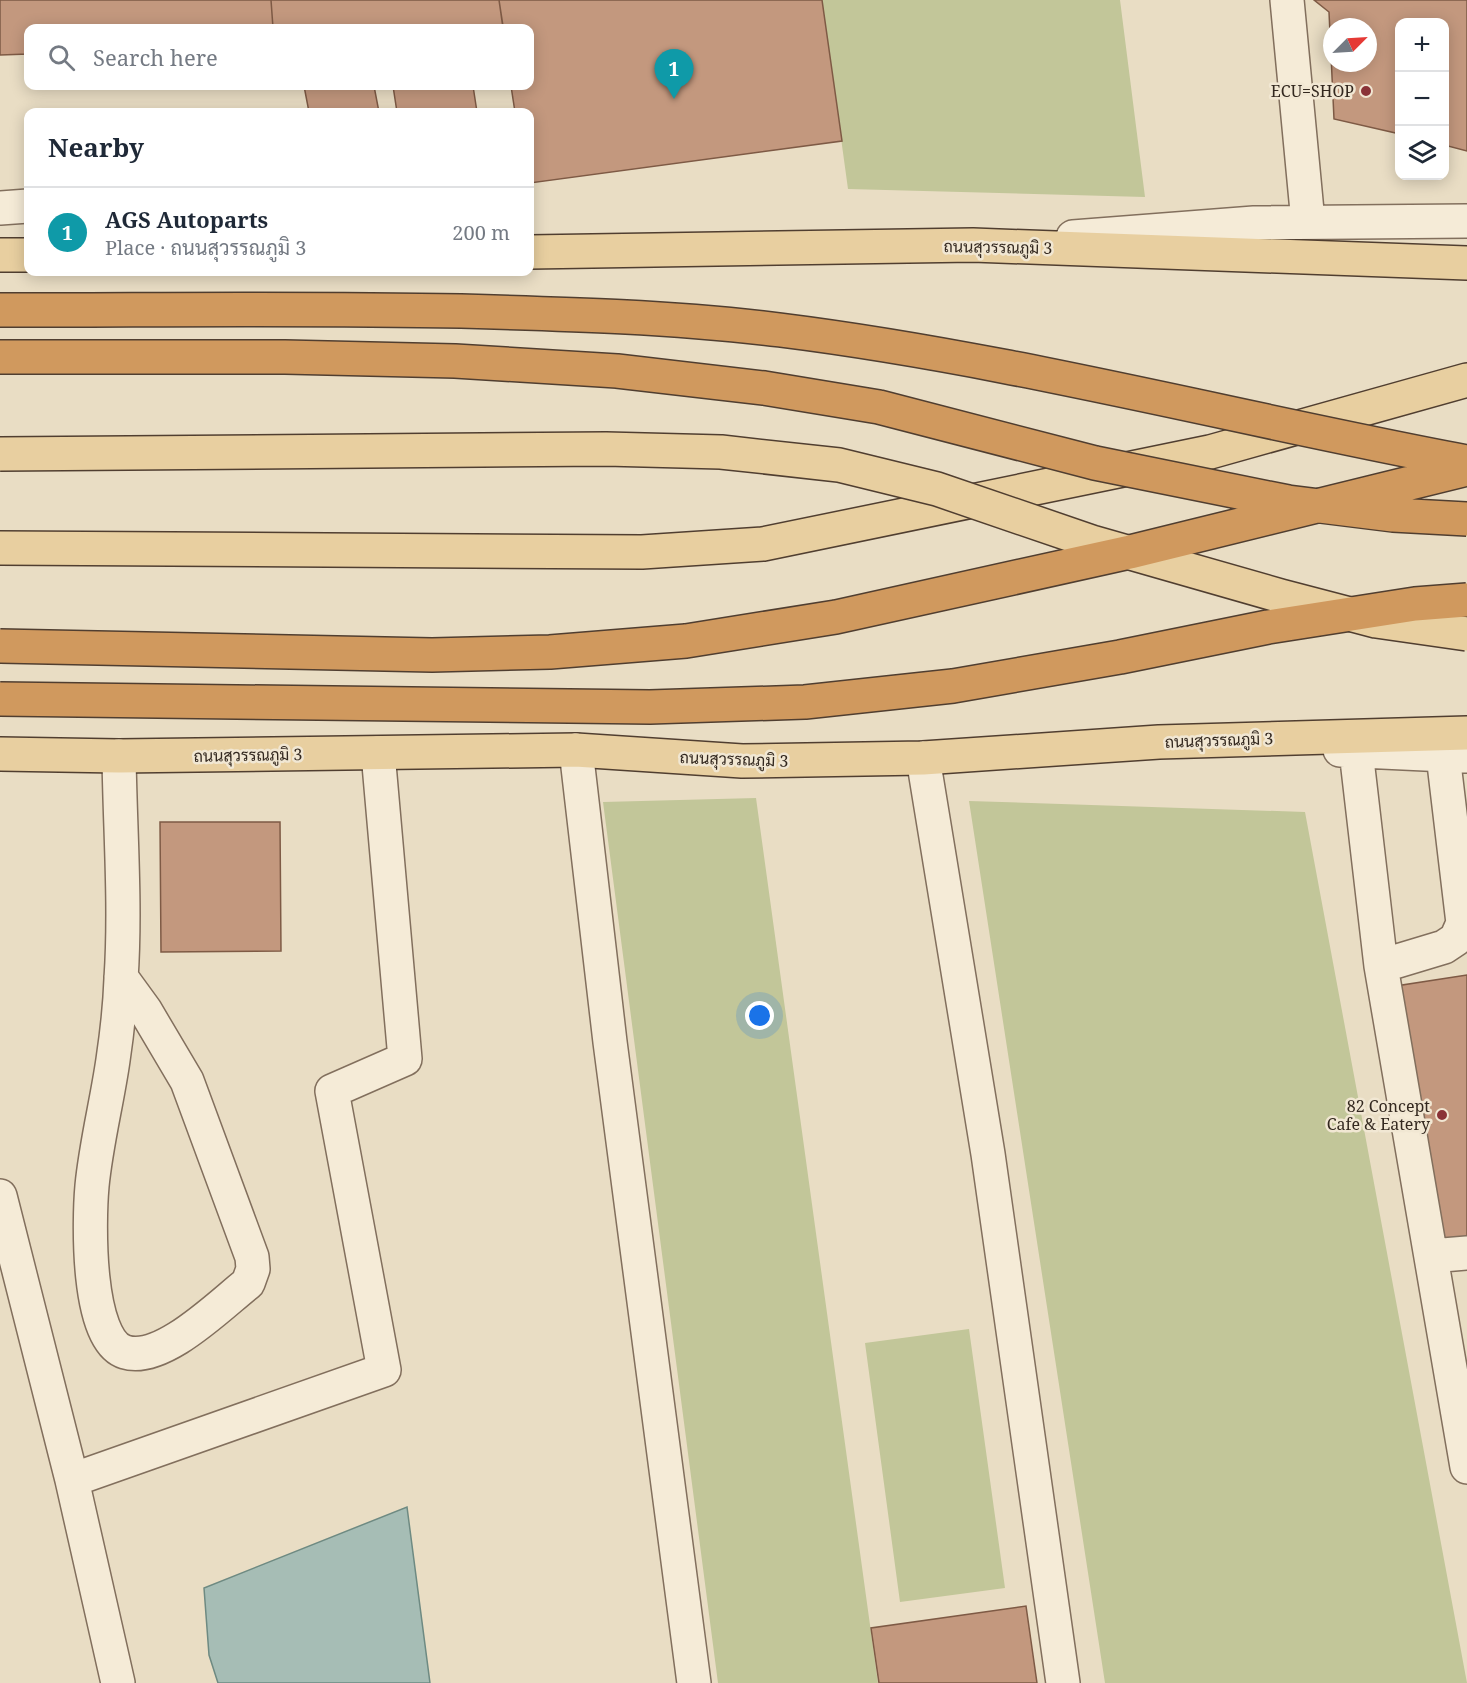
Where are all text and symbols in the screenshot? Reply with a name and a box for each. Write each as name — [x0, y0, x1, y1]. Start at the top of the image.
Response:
north arrow — [1323, 18, 1377, 72]
map controls — [1395, 18, 1449, 180]
button: + — [1395, 18, 1449, 72]
search box — [24, 24, 534, 90]
icon: search — [45, 41, 78, 74]
text: Search here — [93, 42, 218, 72]
pin: 1 — [654, 50, 694, 99]
button: − — [1395, 72, 1449, 126]
place label: ECU=SHOP — [1271, 80, 1354, 102]
marker: ECU=SHOP — [1359, 84, 1373, 98]
button: layers — [1395, 126, 1449, 180]
text: Nearby — [48, 129, 144, 165]
text: AGS Autoparts — [105, 204, 268, 234]
text: 1 — [62, 219, 73, 246]
text: 200 m — [452, 219, 510, 246]
text: Place · ถนนสุวรรณภูมิ 3 — [105, 234, 306, 261]
street label: ถนนสุวรรณภูมิ 3 — [943, 235, 1053, 260]
street label: ถนนสุวรรณภูมิ 3 — [1164, 727, 1274, 754]
street label: ถนนสุวรรณภูมิ 3 — [193, 743, 303, 768]
street label: ถนนสุวรรณภูมิ 3 — [679, 746, 789, 773]
your location — [745, 1001, 774, 1030]
place label: 82 Concept Cafe & Eatery — [1327, 1095, 1431, 1135]
marker: 82 Concept Cafe & Eatery — [1435, 1108, 1449, 1122]

